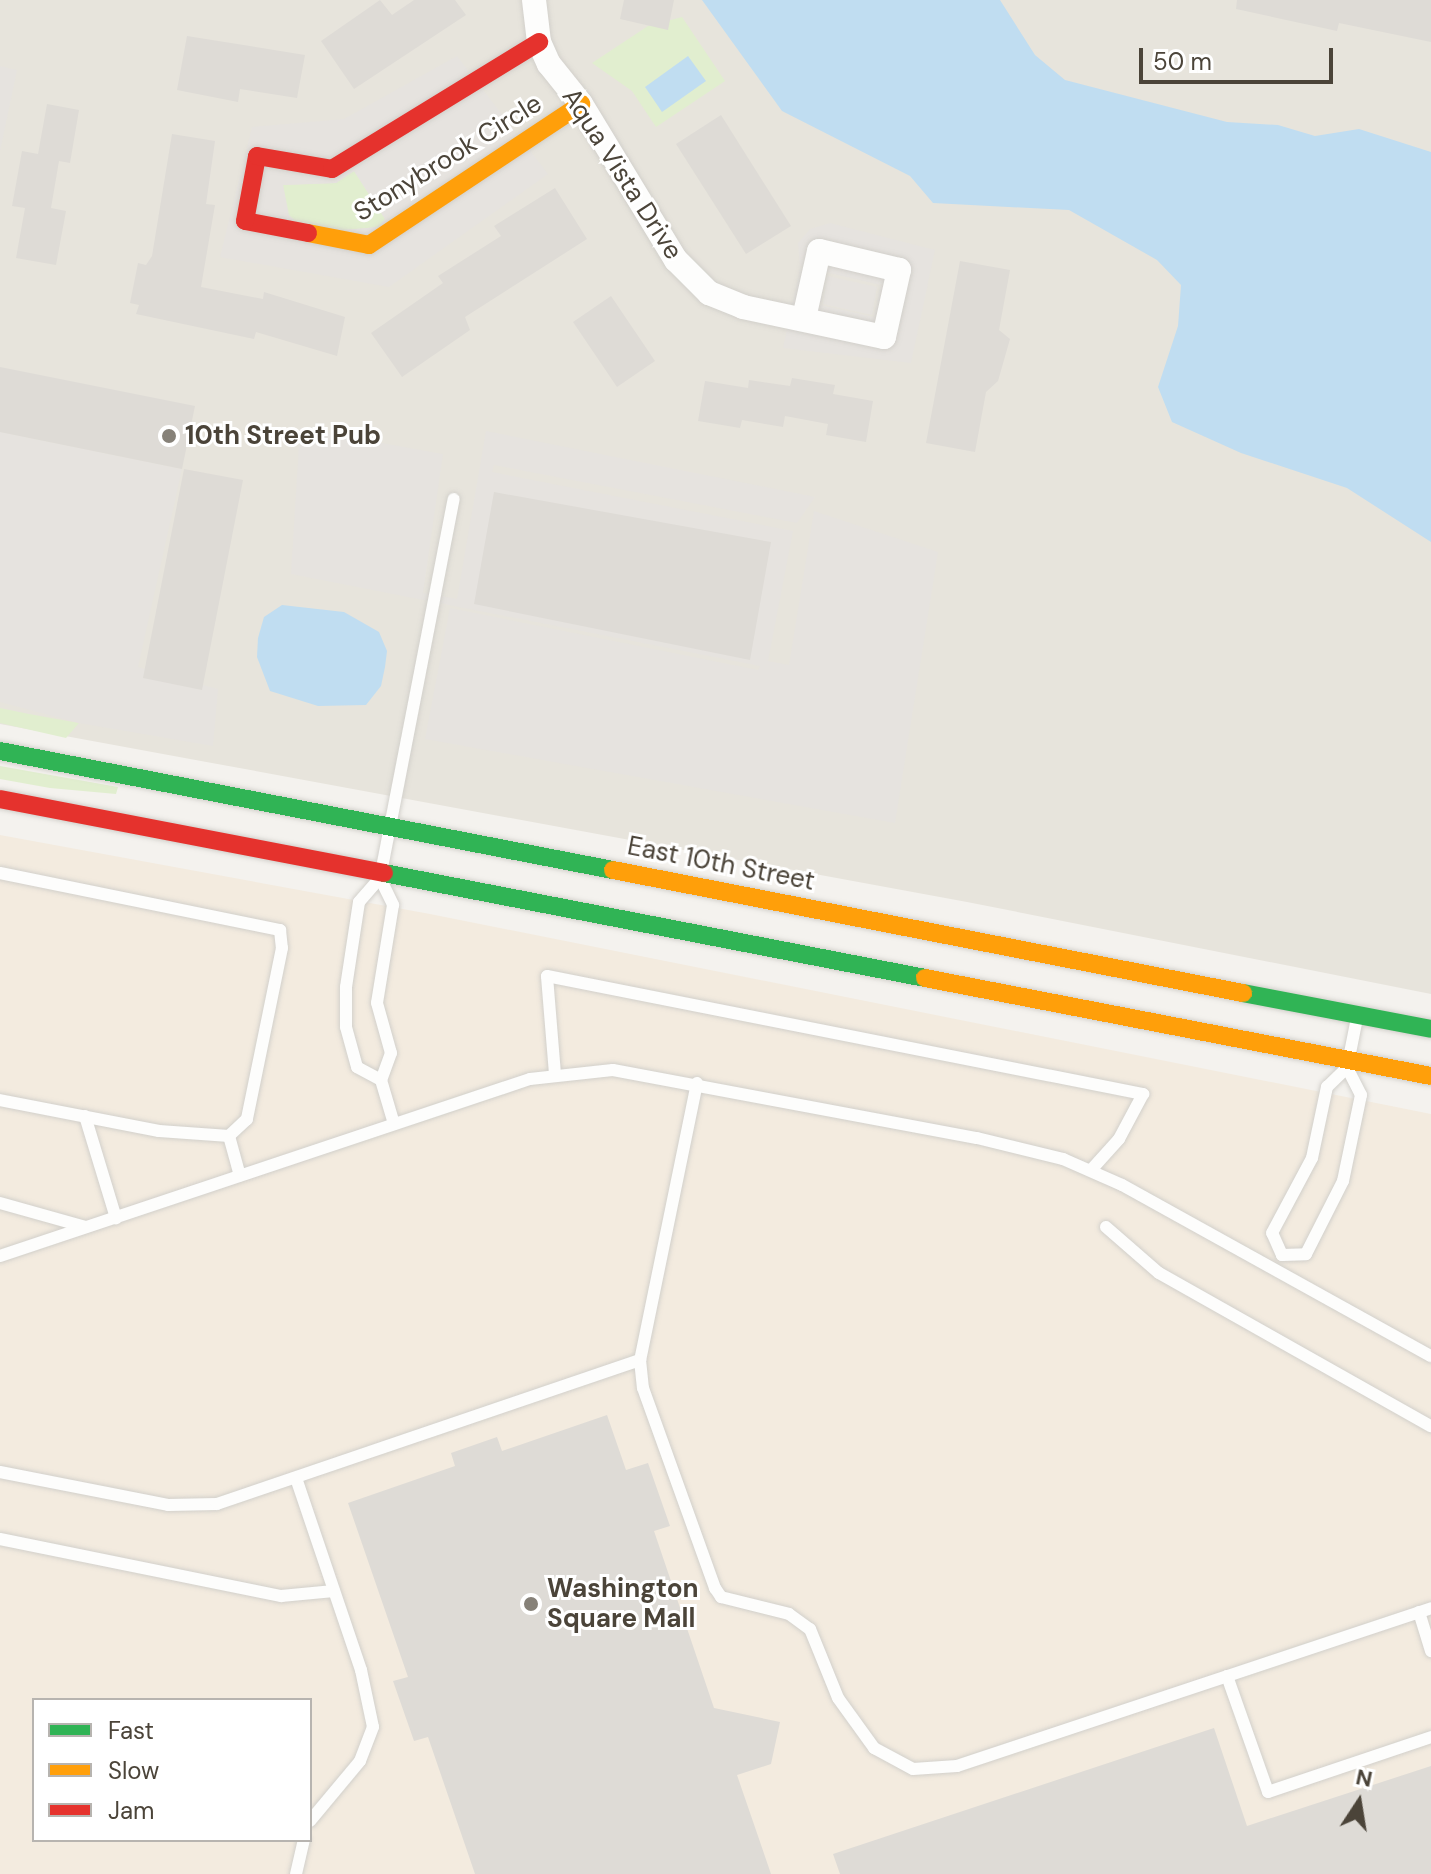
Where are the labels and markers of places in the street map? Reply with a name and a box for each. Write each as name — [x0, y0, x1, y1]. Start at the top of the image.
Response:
place label: 10th Street Pub — [185, 420, 381, 452]
marker: 10th Street Pub — [160, 427, 178, 445]
place label: Washington Square Mall — [547, 1573, 699, 1634]
marker: Washington Square Mall — [522, 1595, 540, 1613]

